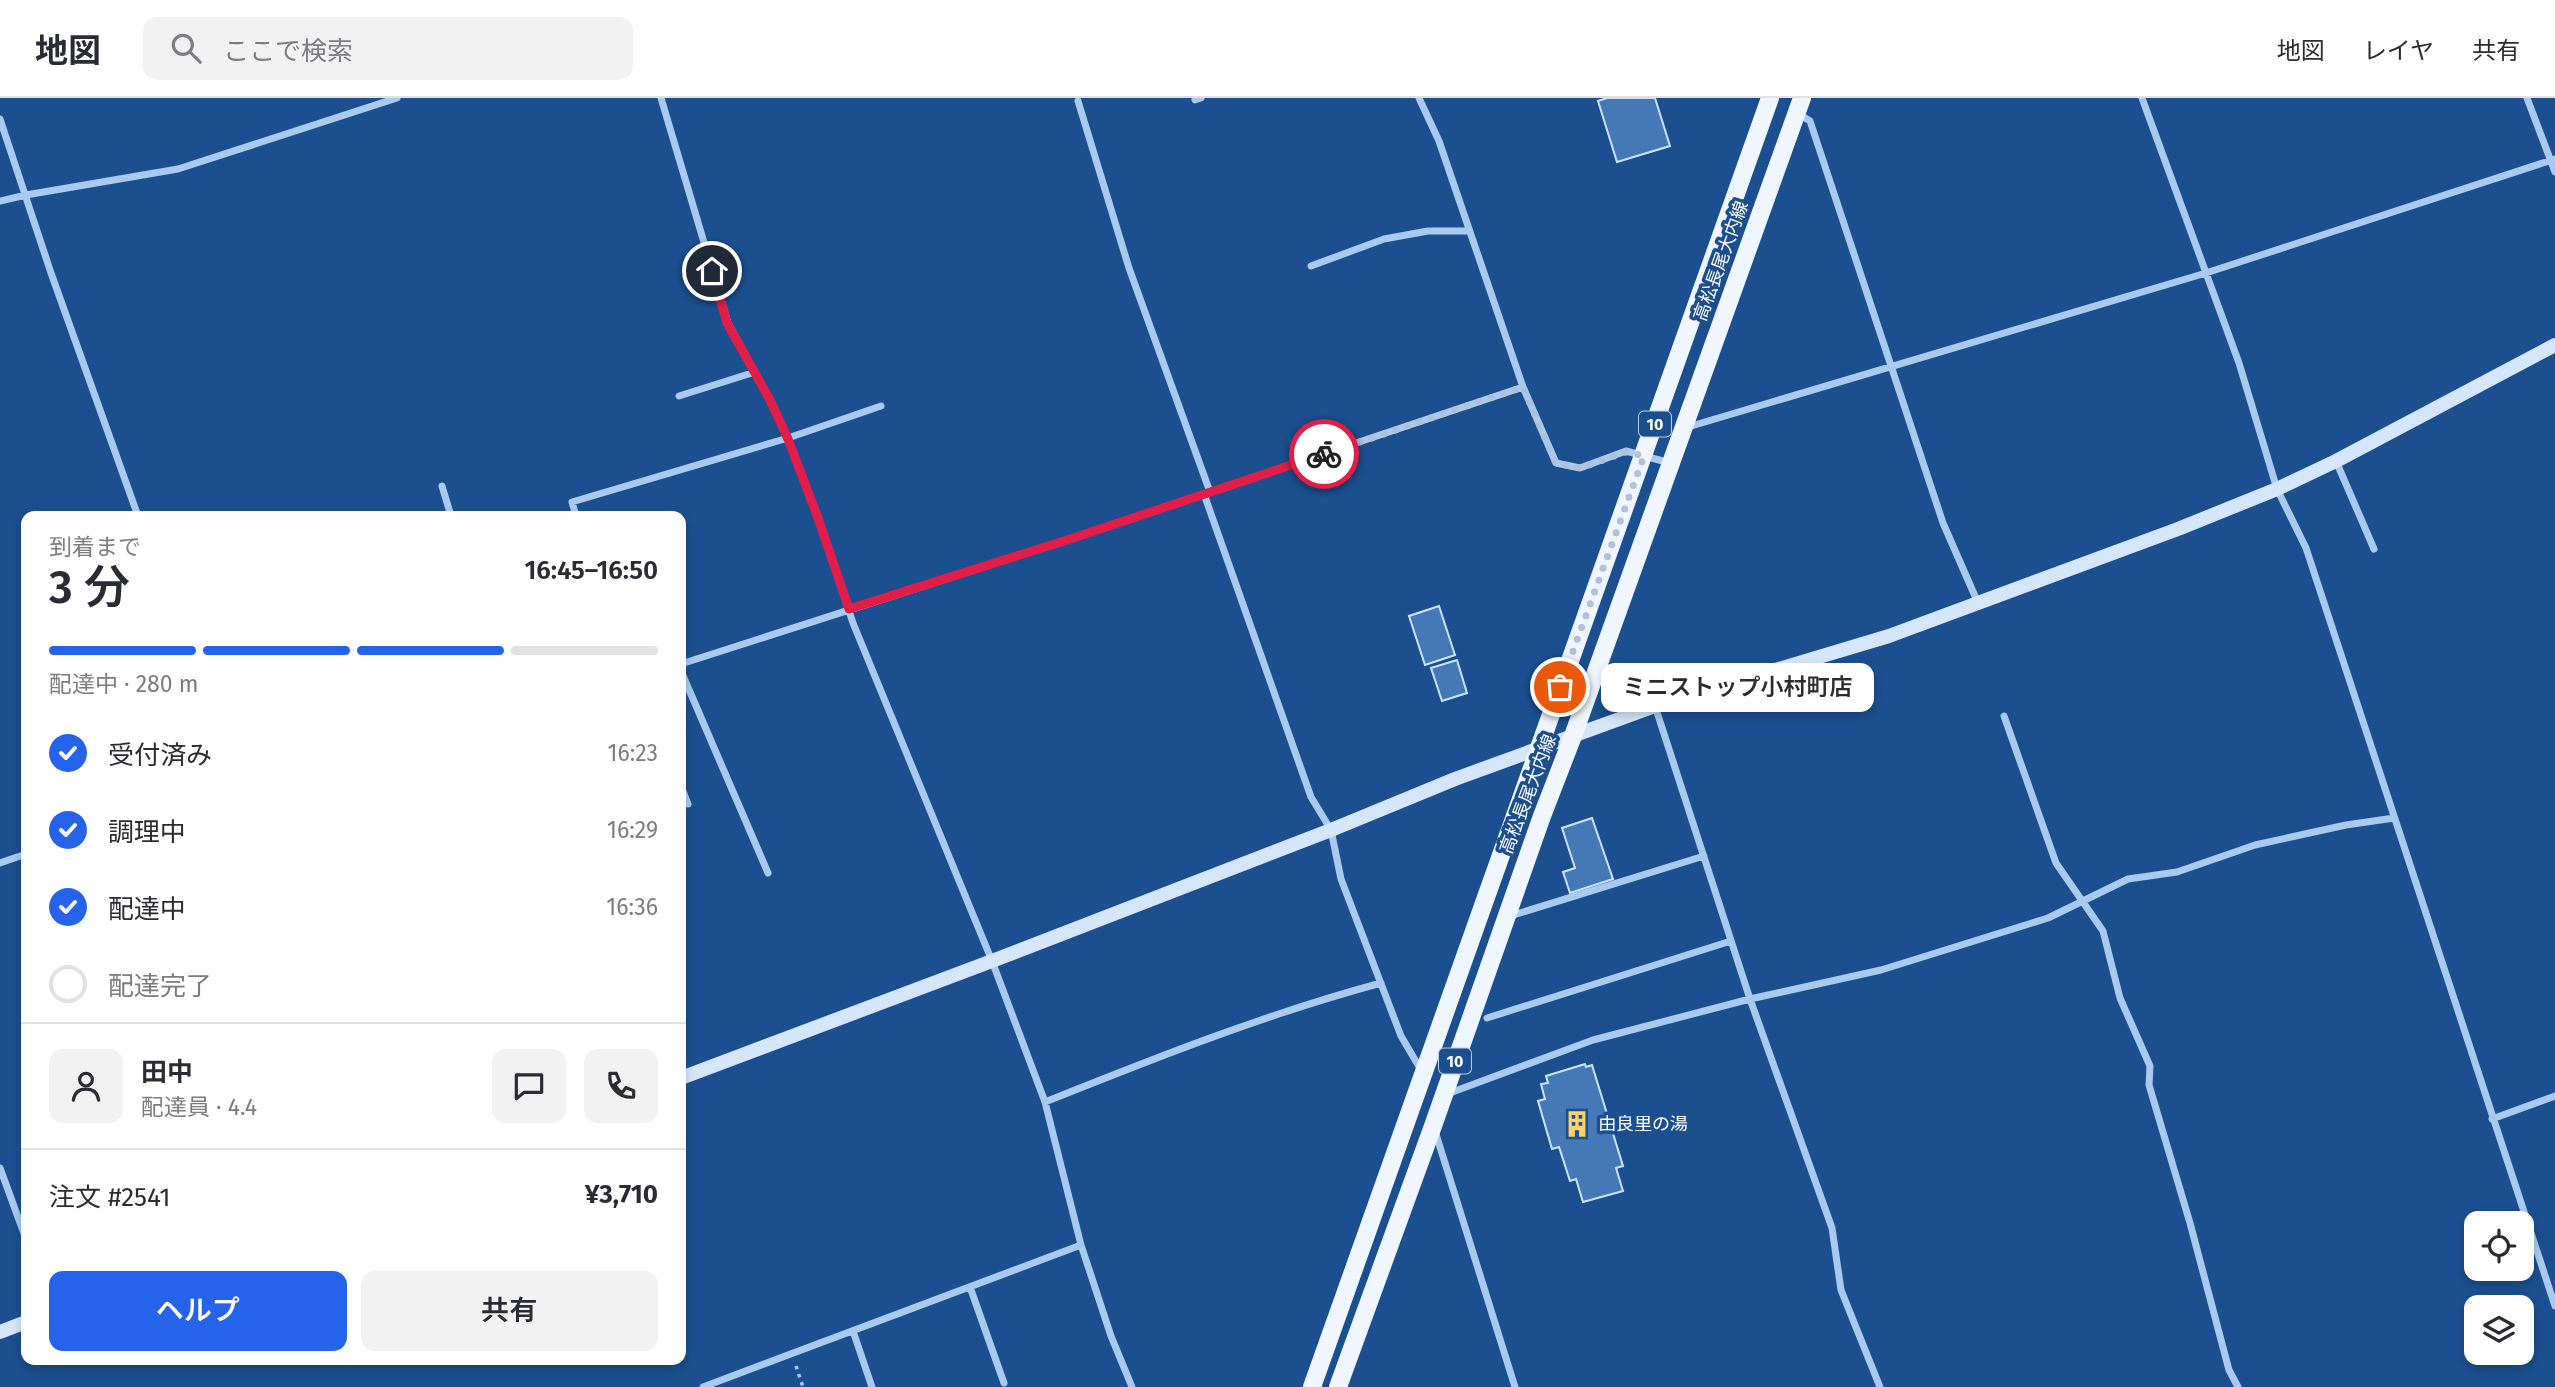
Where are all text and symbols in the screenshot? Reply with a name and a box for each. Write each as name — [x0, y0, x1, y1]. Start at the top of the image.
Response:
search box — [143, 17, 633, 80]
icon: search — [167, 29, 205, 67]
text: 地図 — [35, 31, 101, 71]
text: ここで検索 — [223, 36, 353, 67]
text: 地図 — [2277, 37, 2325, 65]
text: レイヤ — [2363, 37, 2434, 65]
text: 共有 — [2472, 37, 2520, 65]
street label: 高松長尾大内線 — [1689, 198, 1753, 324]
pin — [682, 241, 742, 301]
icon: home — [693, 252, 731, 290]
road number: 10 — [1639, 412, 1671, 436]
courier — [1289, 419, 1359, 489]
icon: bike — [1305, 435, 1343, 473]
text: 到着まで — [49, 533, 141, 561]
text: 16:45–16:50 — [524, 555, 658, 586]
text: 3 分 — [49, 560, 130, 615]
pin — [1530, 657, 1590, 717]
callout: ミニストップ小村町店 — [1602, 662, 1875, 712]
icon: bag — [1541, 668, 1579, 706]
text: 配達中 · 280 m — [49, 670, 198, 698]
text: ミニストップ小村町店 — [1623, 673, 1853, 701]
street label: 高松長尾大内線 — [1495, 731, 1561, 857]
icon: check — [49, 734, 87, 772]
text: 16:23 — [608, 739, 658, 767]
text: 受付済み — [108, 740, 212, 771]
icon: check — [49, 811, 87, 849]
text: 16:29 — [607, 816, 658, 844]
text: 調理中 — [108, 817, 186, 848]
icon: check — [49, 888, 87, 926]
text: 16:36 — [606, 893, 658, 921]
text: 配達中 — [108, 894, 186, 925]
text: 配達完了 — [108, 971, 212, 1002]
button: person — [49, 1049, 123, 1123]
button: chat — [492, 1049, 566, 1123]
button: phone — [584, 1049, 658, 1123]
road number: 10 — [1439, 1049, 1471, 1074]
text: 田中 — [141, 1057, 193, 1088]
text: 配達員 · 4.4 — [141, 1093, 257, 1121]
building icon: 由良里の湯 — [1562, 1109, 1592, 1139]
place label: 由良里の湯 — [1598, 1113, 1688, 1135]
text: ¥3,710 — [585, 1179, 658, 1210]
text: 注文 #2541 — [49, 1182, 171, 1213]
map controls — [2464, 1211, 2534, 1365]
button: locate — [2464, 1211, 2534, 1281]
button: ヘルプ — [49, 1271, 347, 1351]
button: 共有 — [361, 1271, 658, 1351]
button: layers — [2464, 1295, 2534, 1365]

